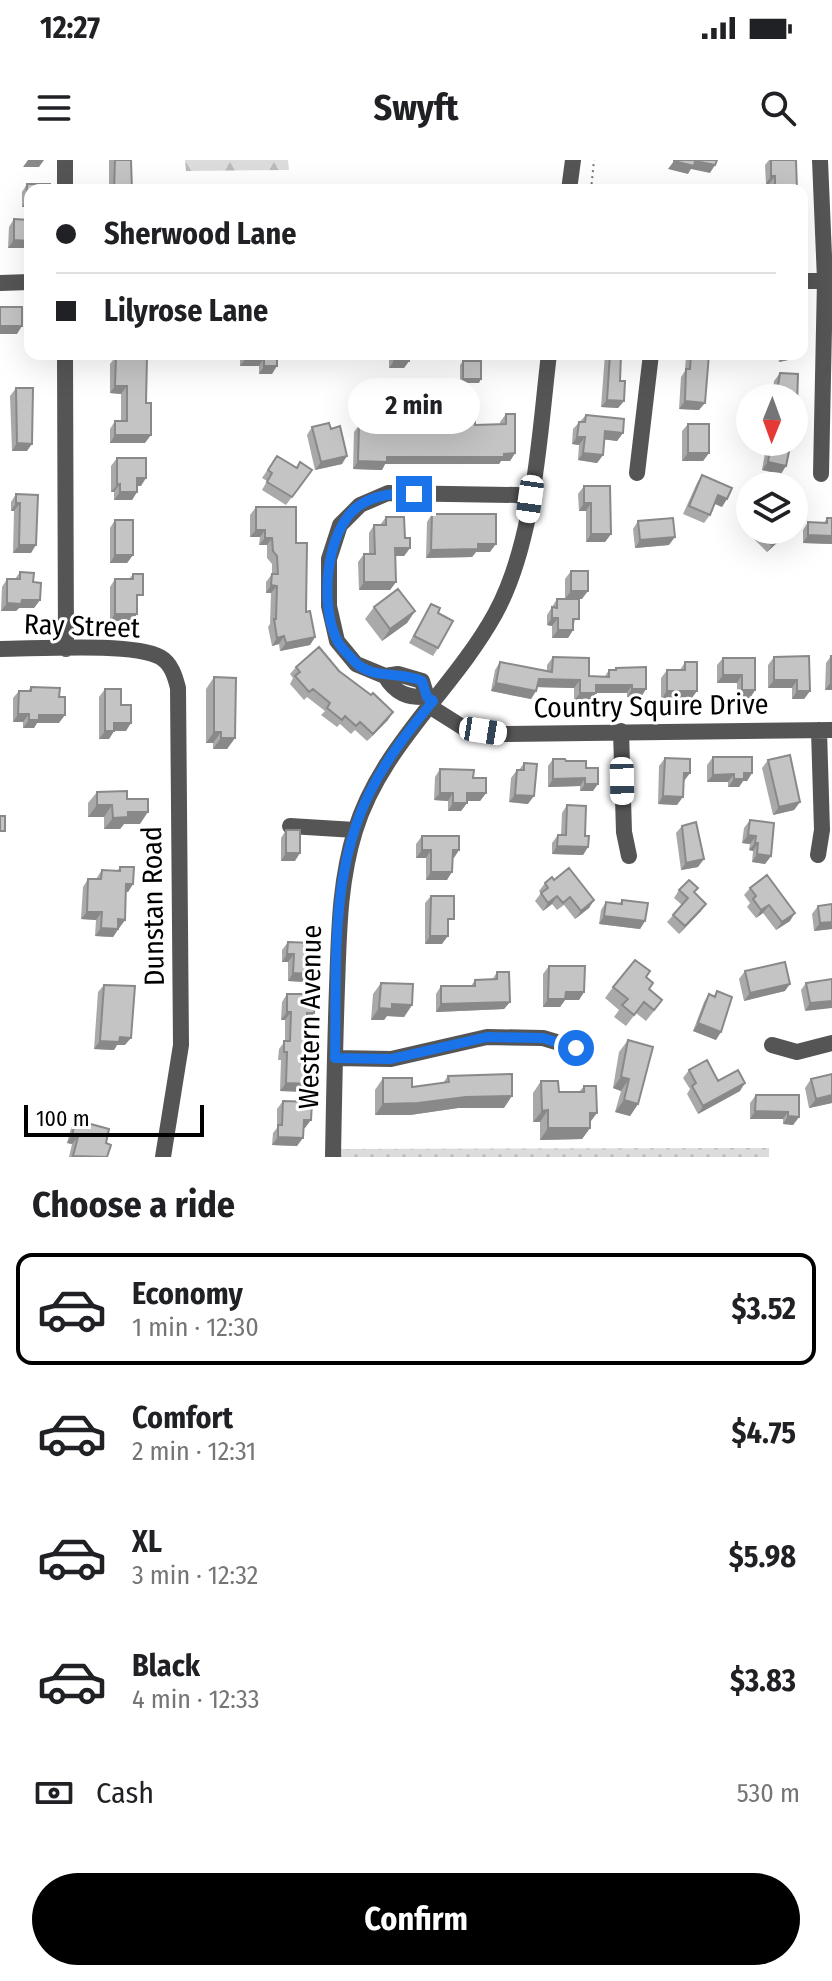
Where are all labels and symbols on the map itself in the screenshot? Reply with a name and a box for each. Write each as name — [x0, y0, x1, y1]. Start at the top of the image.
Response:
callout: 2 min — [348, 378, 480, 434]
north arrow — [736, 384, 808, 456]
car — [515, 474, 545, 524]
route end — [396, 476, 432, 512]
street label: Ray Street — [23, 607, 141, 645]
street label: Country Squire Drive — [533, 687, 769, 725]
car — [457, 715, 509, 747]
car — [610, 757, 634, 805]
street label: Dunstan Road — [135, 826, 171, 986]
street label: Western Avenue — [292, 925, 328, 1109]
route start — [558, 1030, 594, 1066]
scale bar — [24, 1101, 204, 1137]

